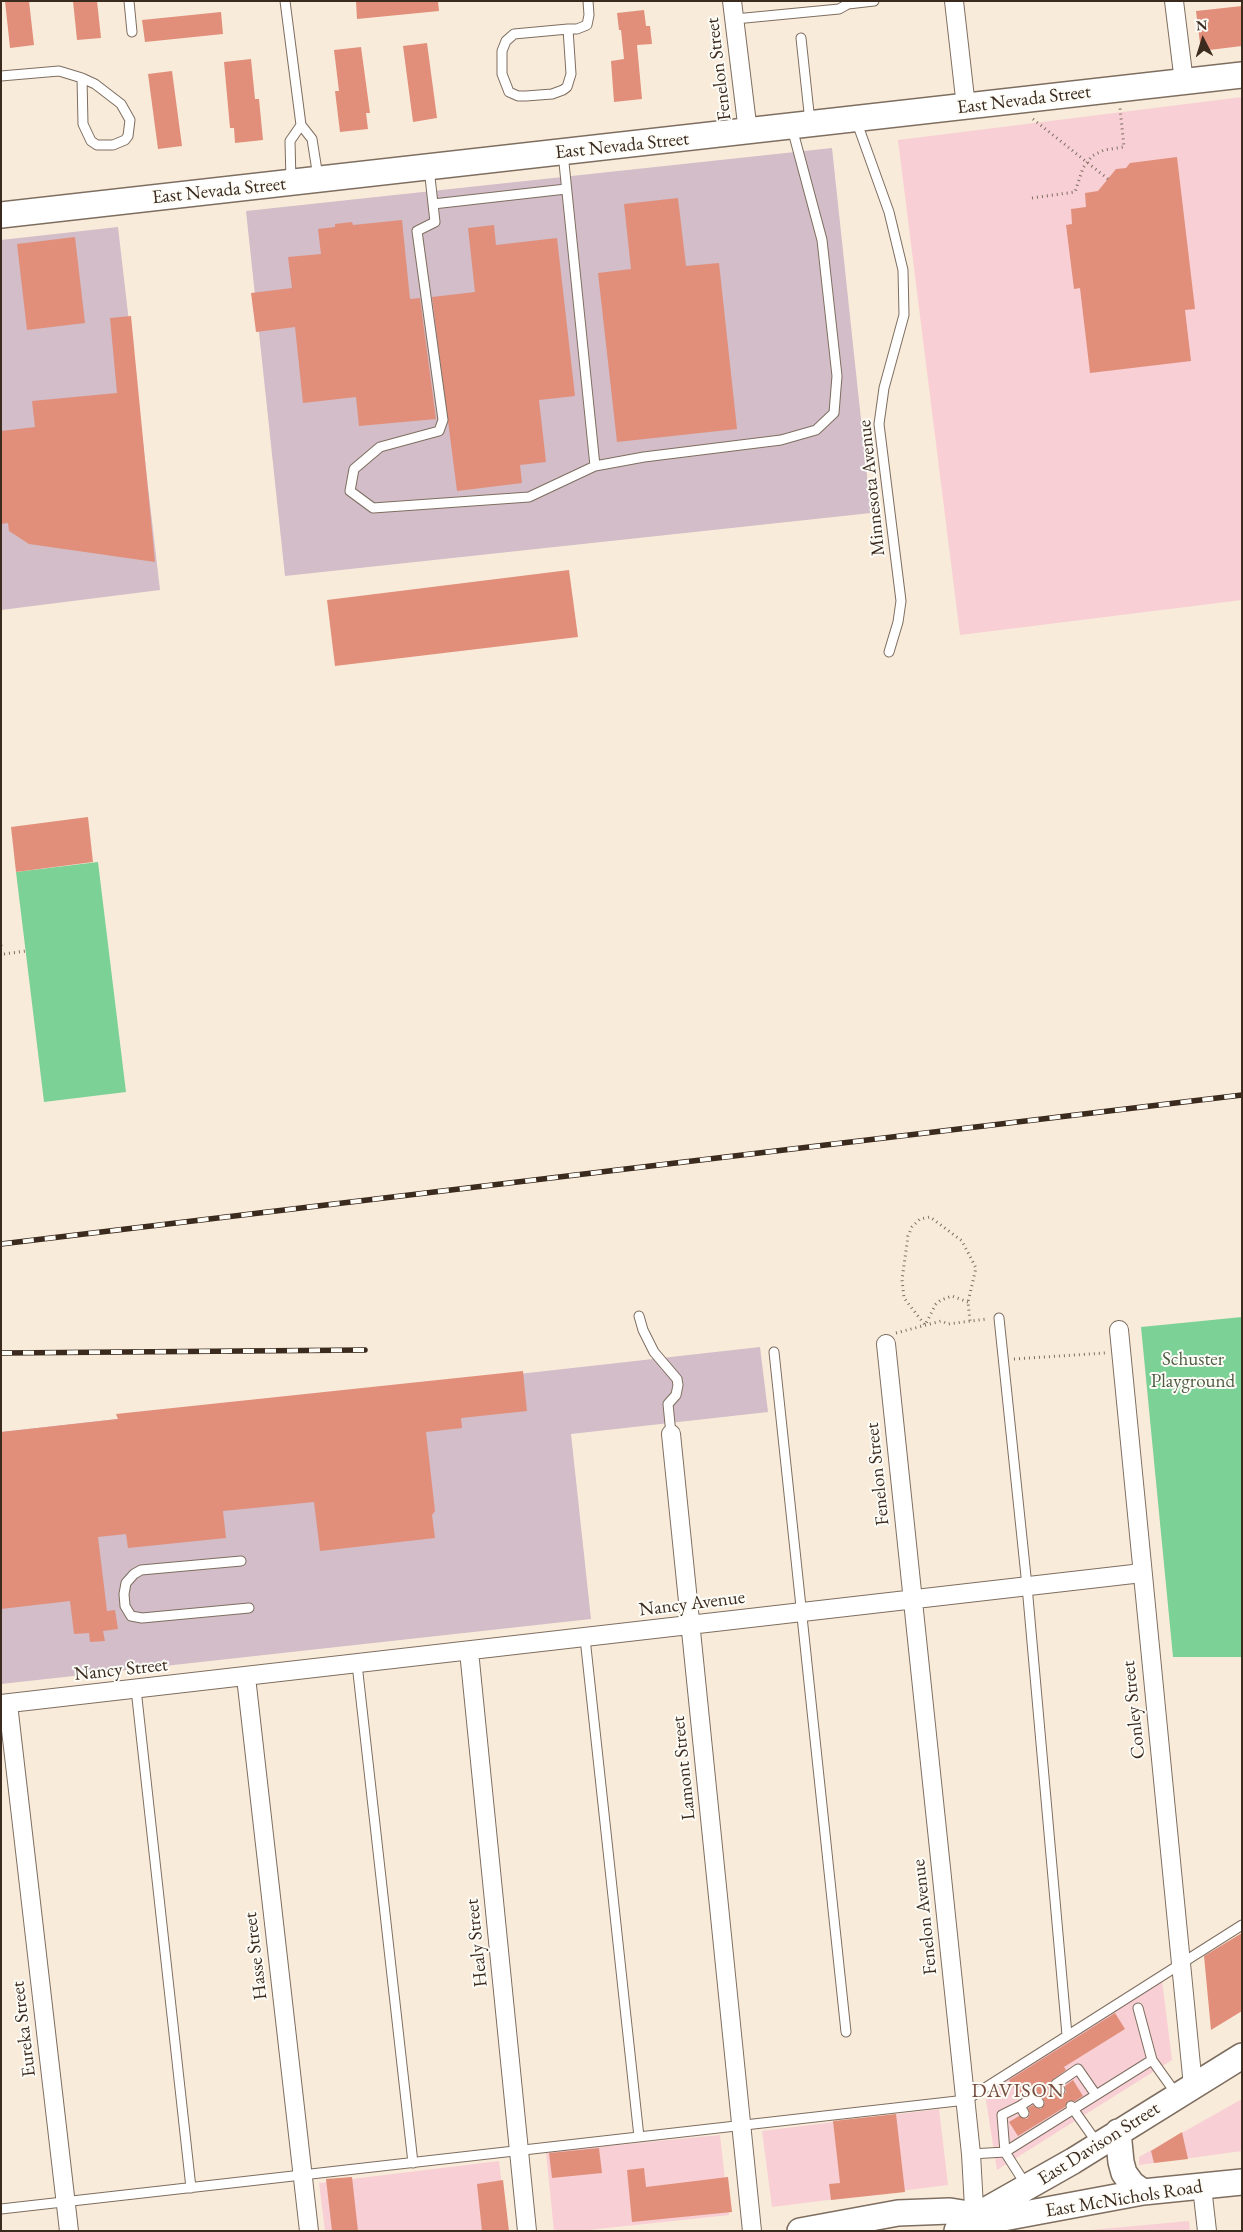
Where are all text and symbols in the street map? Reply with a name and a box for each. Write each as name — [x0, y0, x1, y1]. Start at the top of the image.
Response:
north arrow — [1178, 15, 1228, 65]
street label: Fenelon Street — [701, 16, 737, 122]
text: N — [1195, 16, 1208, 35]
street label: East Nevada Street — [956, 80, 1092, 120]
street label: East Nevada Street — [554, 128, 690, 164]
street label: East Nevada Street — [151, 173, 287, 209]
street label: Minnesota Avenue — [854, 419, 890, 557]
park label: Schuster Playground — [1151, 1349, 1235, 1393]
street label: Fenelon Street — [861, 1421, 895, 1527]
street label: Nancy Avenue — [638, 1586, 746, 1622]
street label: Nancy Street — [73, 1654, 169, 1686]
street label: Conley Street — [1118, 1660, 1150, 1760]
street label: Lamont Street — [667, 1715, 701, 1821]
street label: Fenelon Avenue — [908, 1858, 942, 1976]
street label: Healy Street — [461, 1898, 493, 1988]
street label: Hasse Street — [239, 1911, 273, 2001]
street label: Eureka Street — [7, 1980, 41, 2078]
district label: DAVISON — [971, 2080, 1065, 2104]
street label: East Davison Street — [1034, 2097, 1164, 2191]
street label: East McNichols Road — [1044, 2175, 1204, 2223]

